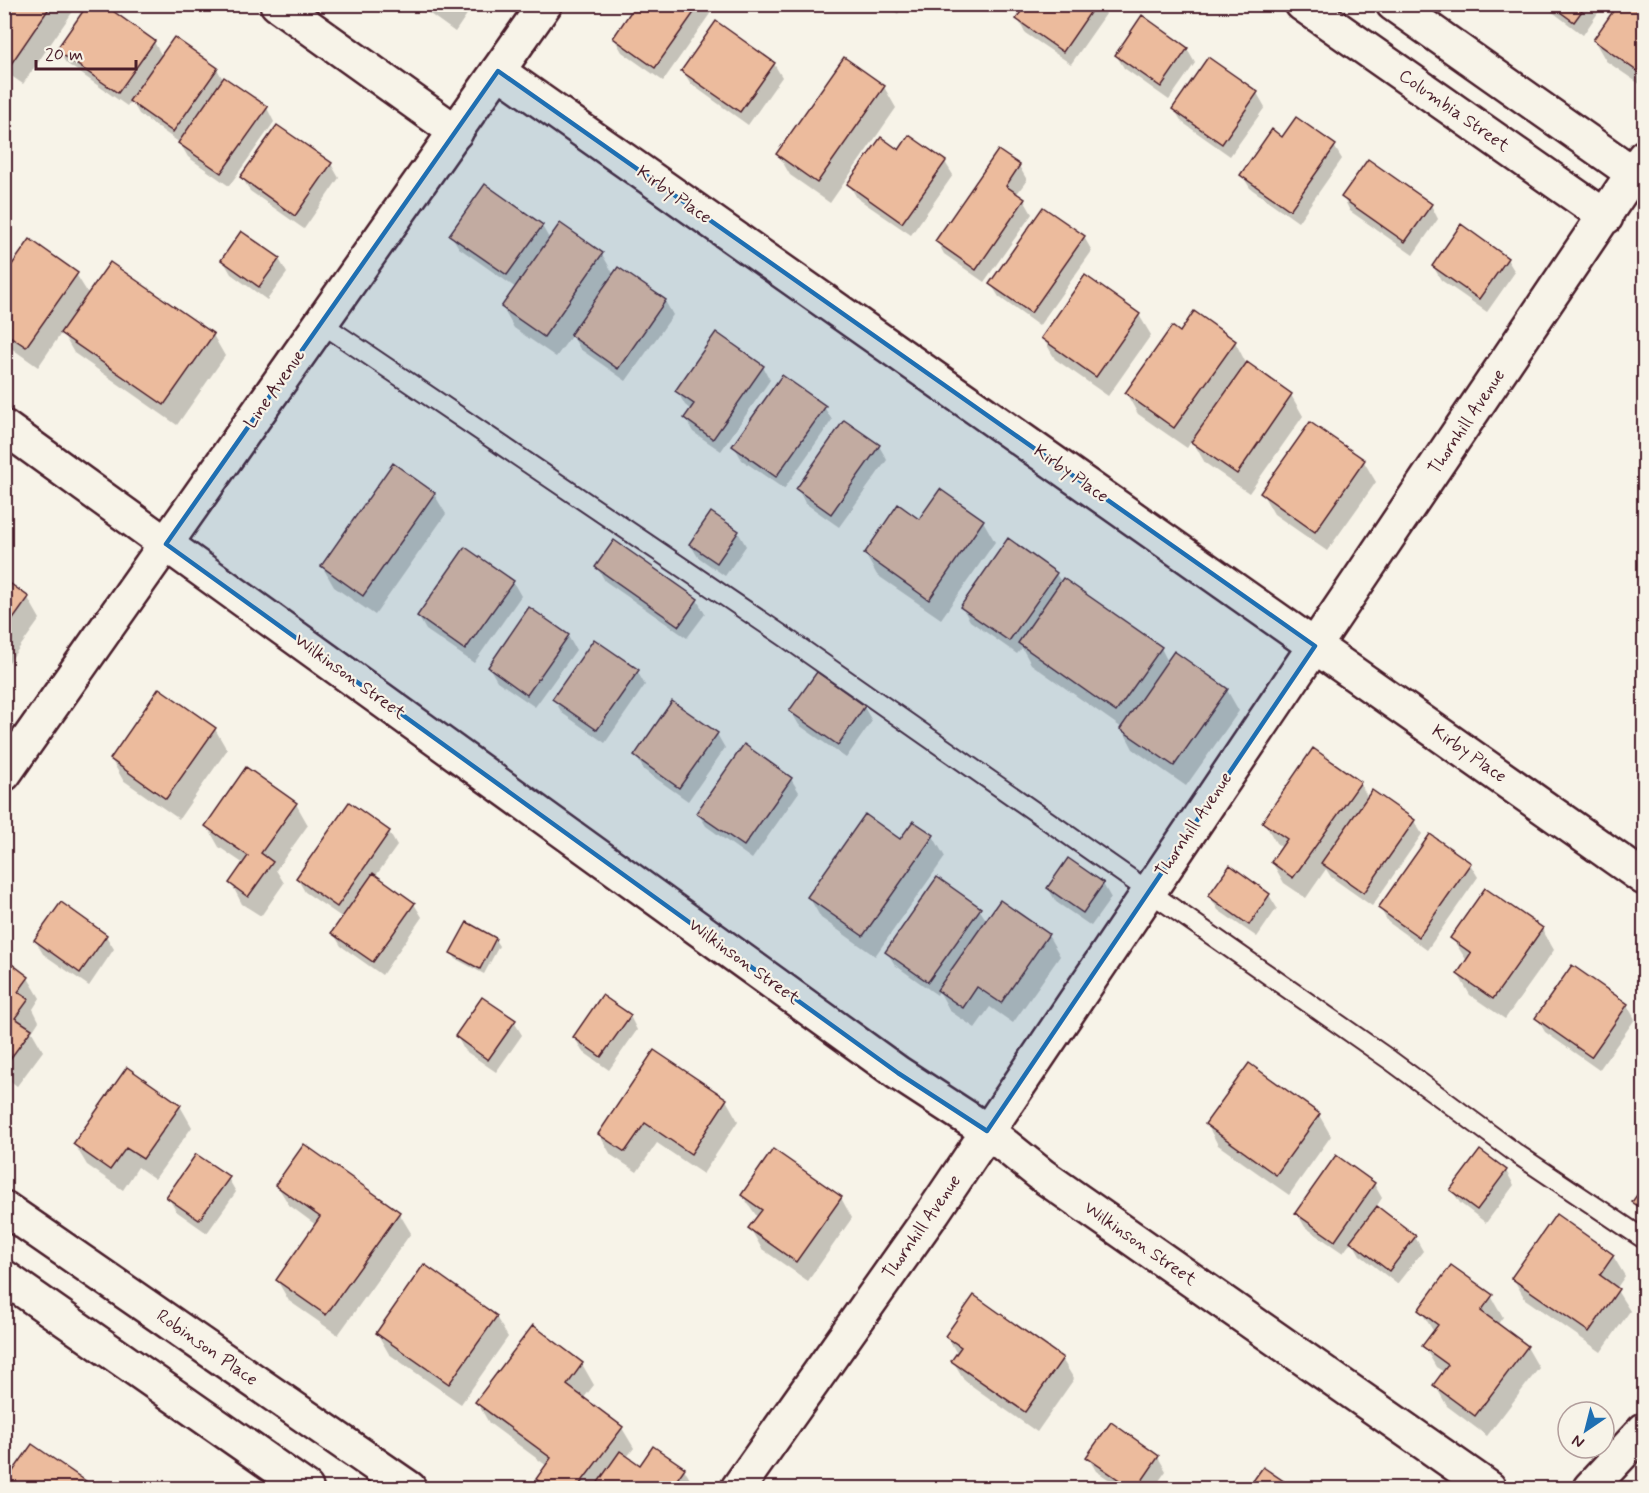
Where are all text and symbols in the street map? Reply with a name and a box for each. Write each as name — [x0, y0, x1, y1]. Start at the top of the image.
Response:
scale bar — [36, 33, 136, 71]
text: 20 m — [45, 43, 83, 67]
street label: Columbia Street — [1394, 64, 1515, 158]
street label: Kirby Place — [632, 160, 716, 230]
street label: Line Avenue — [239, 345, 311, 433]
street label: Thornhill Avenue — [1423, 365, 1511, 479]
street label: Kirby Place — [1029, 439, 1113, 509]
street label: Wilkinson Street — [289, 628, 411, 726]
street label: Kirby Place — [1427, 719, 1511, 789]
street label: Thornhill Avenue — [1150, 768, 1238, 882]
street label: Wilkinson Street — [683, 913, 805, 1011]
street label: Thornhill Avenue — [877, 1170, 967, 1284]
street label: Wilkinson Street — [1079, 1196, 1201, 1292]
street label: Robinson Place — [152, 1304, 262, 1392]
north arrow — [1556, 1400, 1616, 1460]
text: N — [1568, 1429, 1589, 1453]

